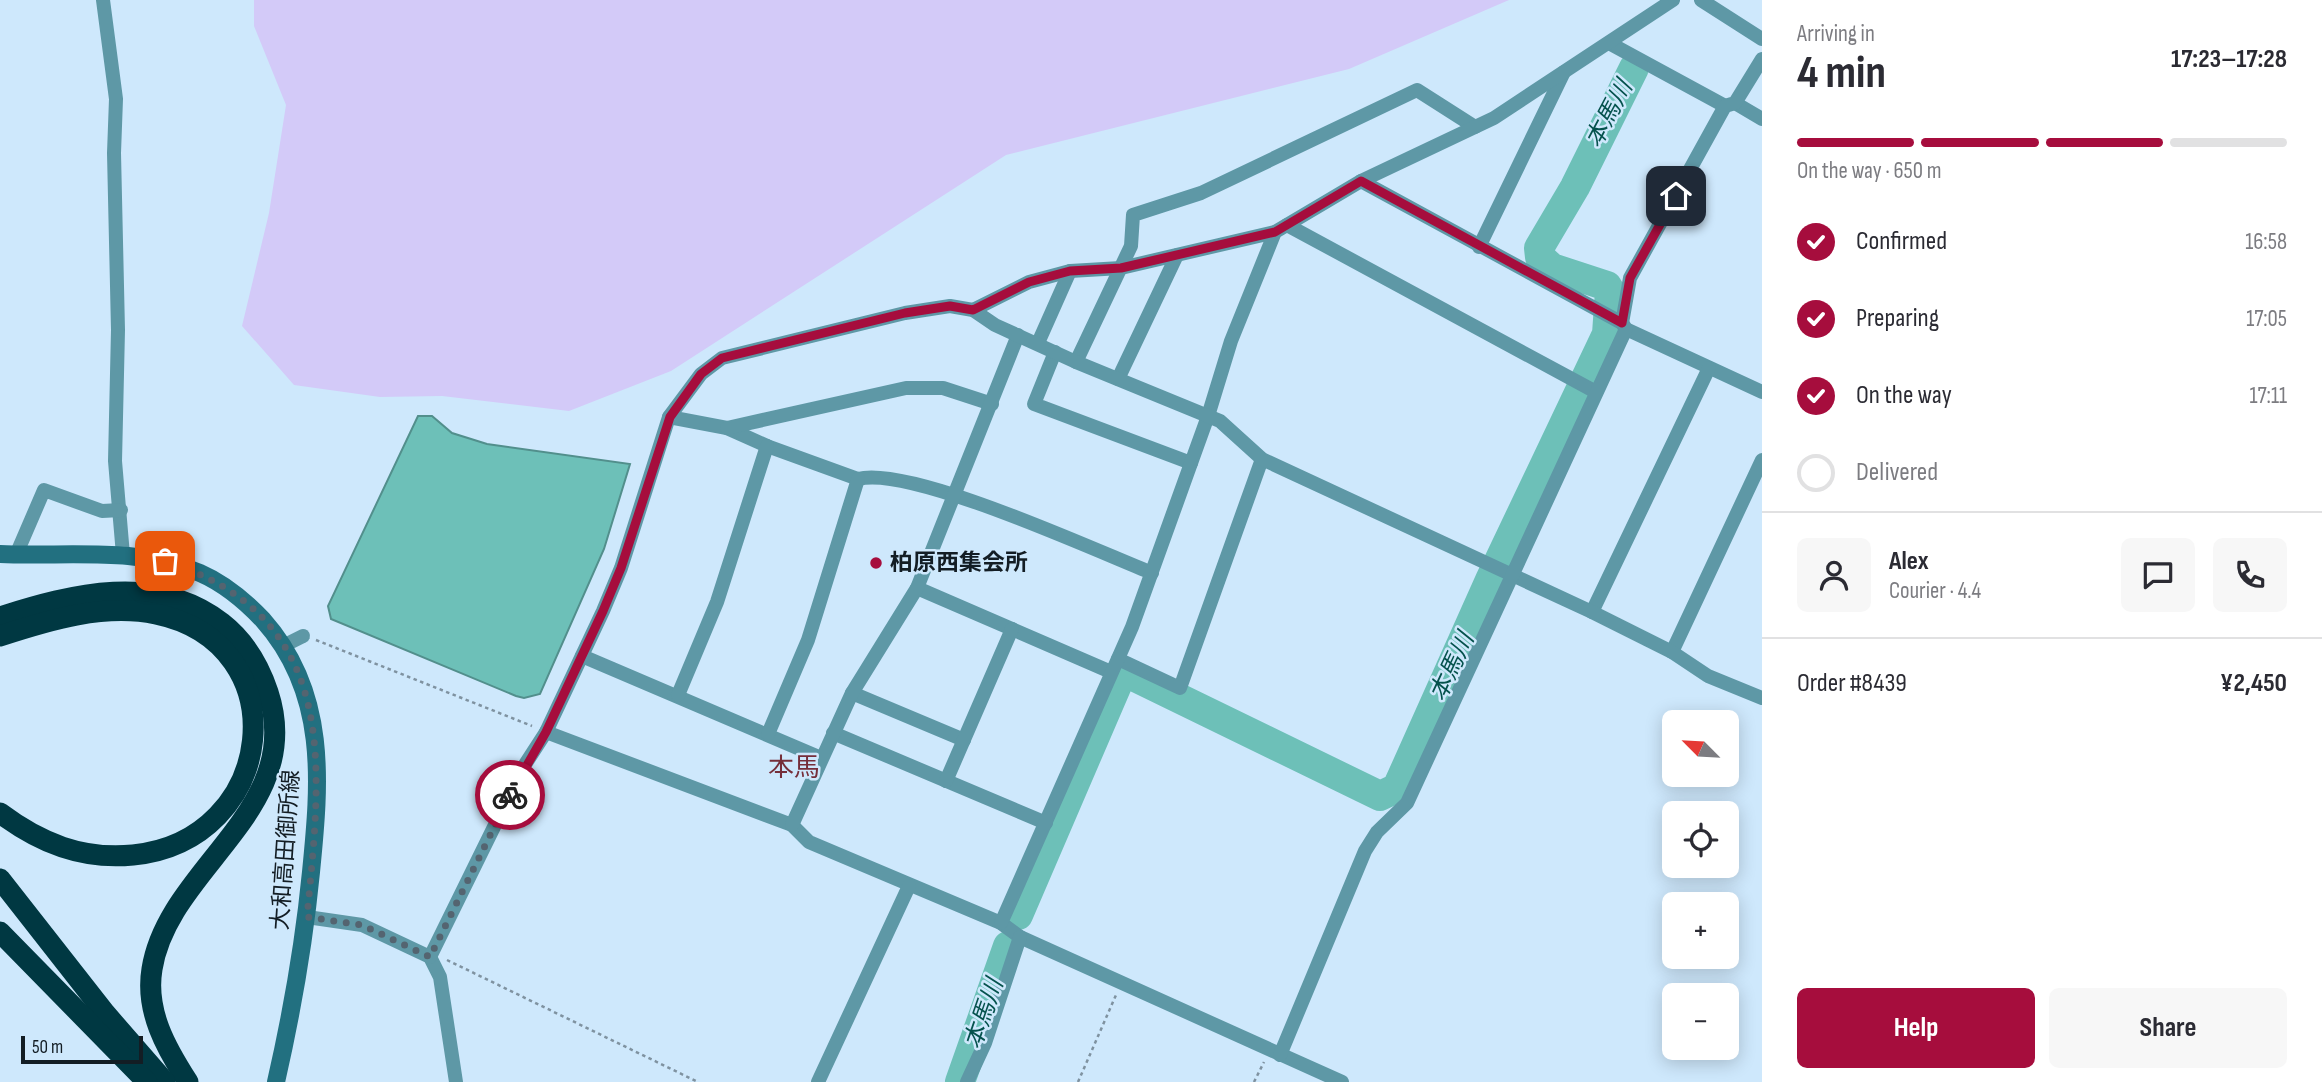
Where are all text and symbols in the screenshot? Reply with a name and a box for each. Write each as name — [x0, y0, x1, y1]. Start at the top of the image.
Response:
text: Arriving in — [1797, 20, 1875, 48]
text: 17:23–17:28 — [2171, 44, 2287, 75]
text: 4 min — [1797, 46, 1886, 101]
water label: 本馬川 — [1579, 73, 1640, 153]
text: On the way · 650 m — [1797, 157, 1942, 185]
pin — [1646, 166, 1706, 226]
icon: home — [1657, 177, 1695, 215]
icon: check — [1797, 223, 1835, 261]
text: Confirmed — [1856, 226, 1947, 257]
text: 16:58 — [2245, 228, 2287, 256]
icon: check — [1797, 300, 1835, 338]
text: Preparing — [1856, 303, 1939, 334]
text: 17:05 — [2246, 305, 2287, 333]
icon: check — [1797, 377, 1835, 415]
text: On the way — [1856, 380, 1952, 411]
text: 17:11 — [2250, 382, 2287, 410]
text: Delivered — [1856, 457, 1938, 488]
pin — [135, 531, 195, 591]
button: person — [1797, 538, 1871, 612]
button: chat — [2121, 538, 2195, 612]
button: phone — [2213, 538, 2287, 612]
icon: bag — [146, 542, 184, 580]
text: Alex — [1889, 546, 1929, 577]
place label: 柏原西集会所 — [890, 549, 1028, 577]
marker: 柏原西集会所 — [868, 555, 884, 571]
text: Courier · 4.4 — [1889, 577, 1981, 605]
water label: 本馬川 — [1424, 626, 1482, 706]
text: Order #8439 — [1797, 668, 1907, 699]
text: ¥2,450 — [2220, 668, 2287, 699]
north arrow — [1662, 710, 1740, 788]
map controls — [1662, 710, 1739, 1060]
district label: 本馬 — [768, 753, 820, 784]
courier — [475, 760, 545, 830]
street label: 大和高田御所線 — [266, 769, 306, 931]
icon: bike — [491, 776, 529, 814]
button: locate — [1662, 801, 1739, 878]
button: + — [1662, 892, 1739, 969]
water label: 本馬川 — [959, 972, 1010, 1053]
button: − — [1662, 983, 1739, 1060]
button: Help — [1797, 988, 2035, 1068]
button: Share — [2049, 988, 2287, 1068]
scale bar — [21, 1033, 144, 1065]
text: 50 m — [32, 1036, 63, 1059]

